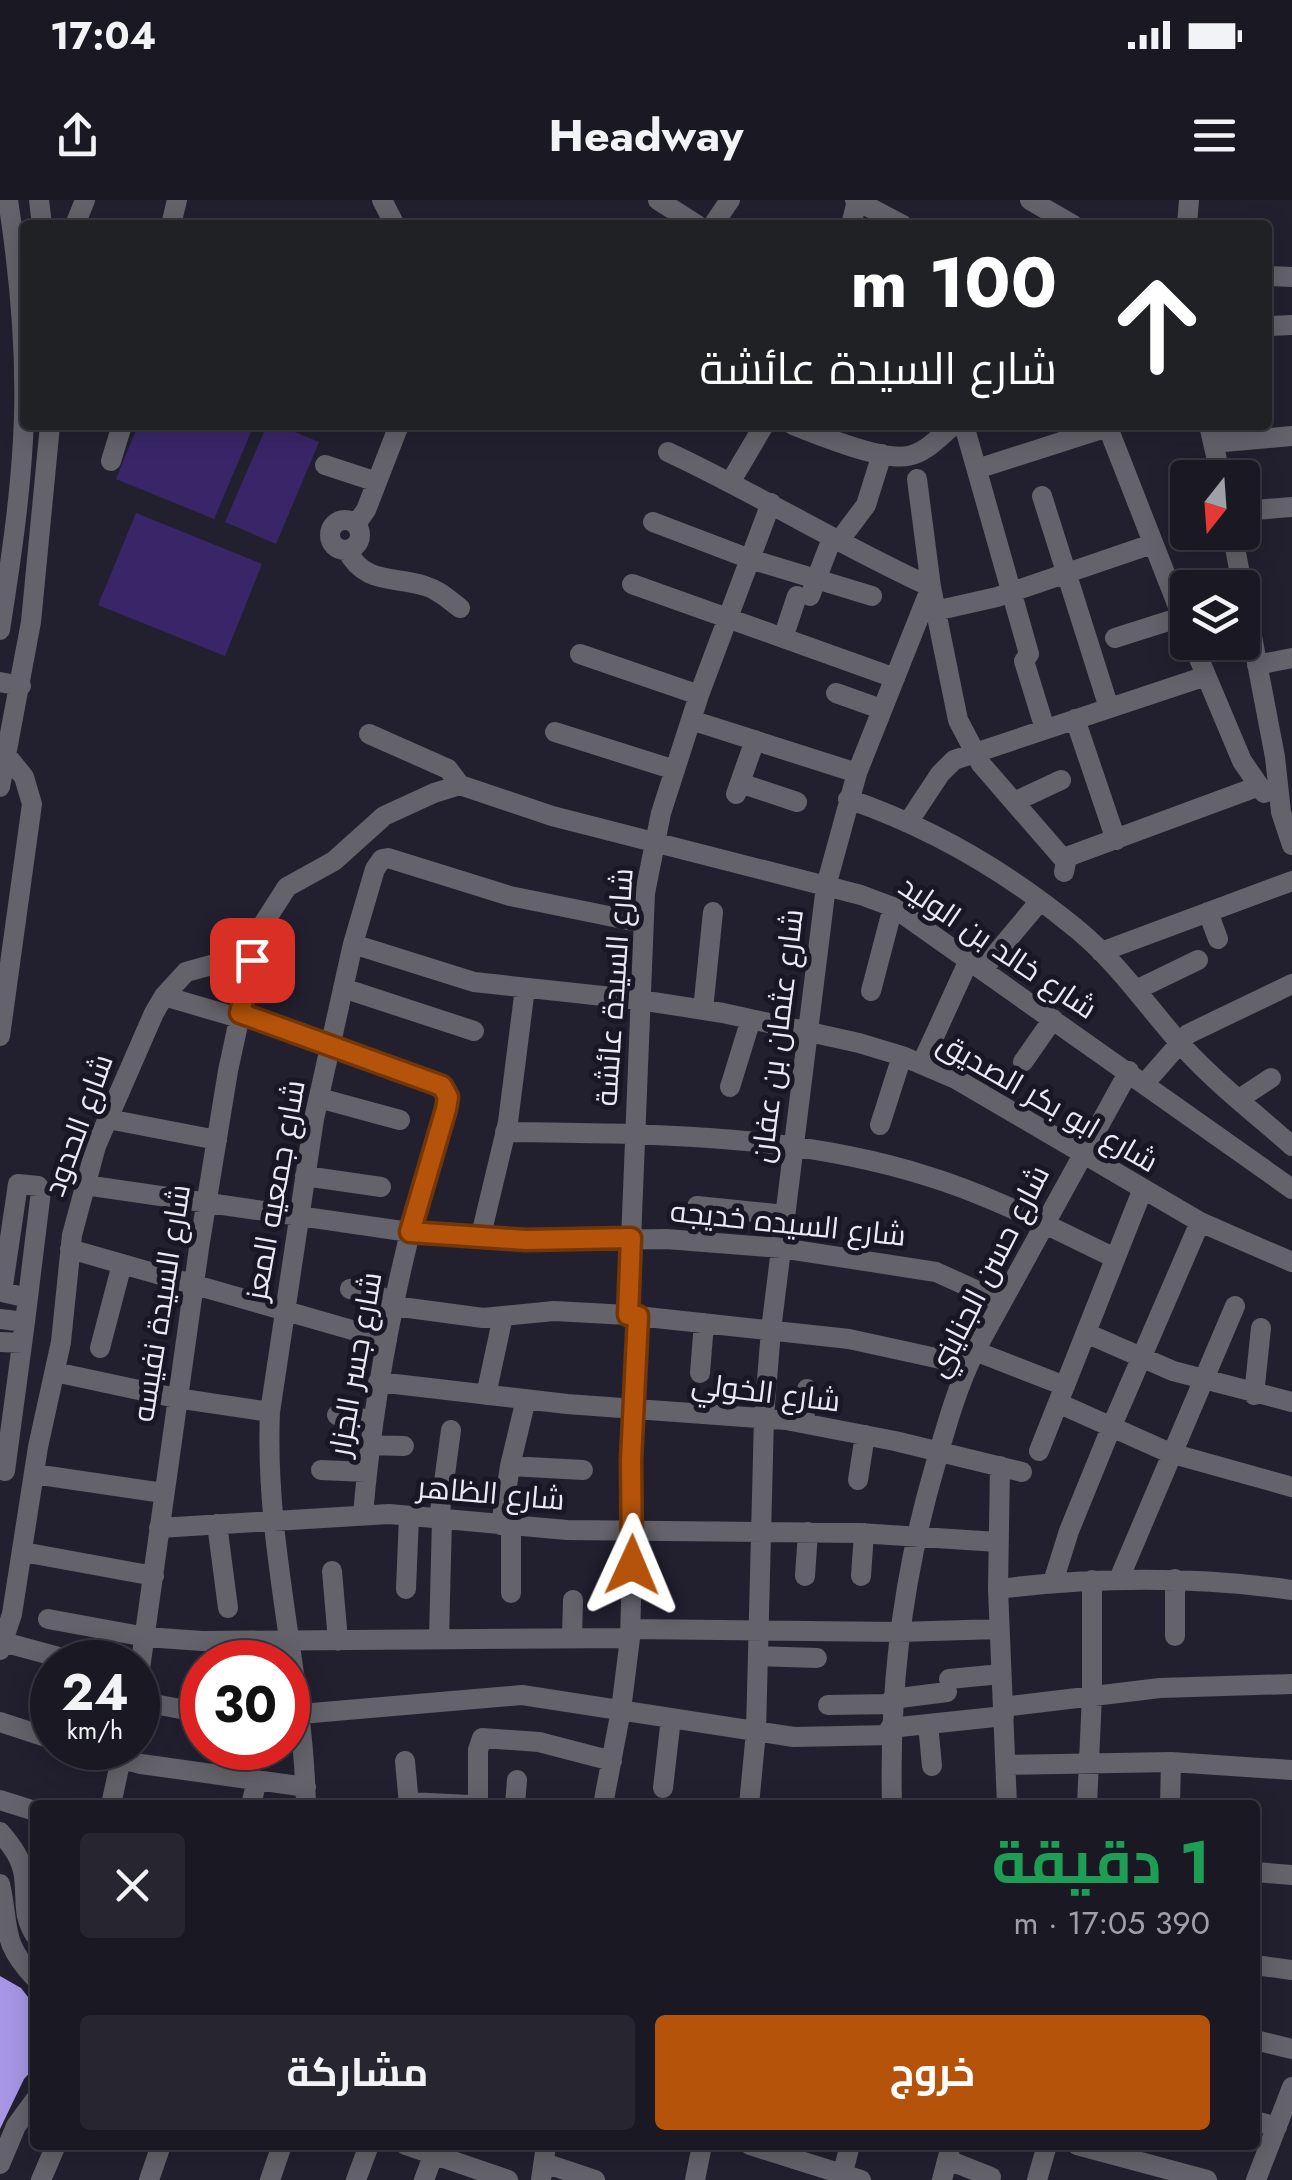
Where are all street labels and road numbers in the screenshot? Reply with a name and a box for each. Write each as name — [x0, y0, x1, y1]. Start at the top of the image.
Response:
street label: شارع خالد بن الوليد — [890, 865, 1106, 1029]
street label: شارع السيدة عائشة — [584, 867, 644, 1107]
street label: شارع عثمان بن عفان — [740, 907, 814, 1165]
street label: شارع ابو بكر الصديق — [930, 1021, 1166, 1183]
street label: شارع الحدود — [32, 1048, 124, 1202]
street label: شارع جمعيه المعز — [234, 1077, 316, 1305]
street label: شارع حسن الجنايني — [916, 1158, 1062, 1385]
street label: شارع السيدة نفيسه — [121, 1181, 201, 1425]
street label: شارع السيده خديجه — [668, 1189, 908, 1257]
street label: شارع جسر الجزار — [317, 1268, 392, 1461]
street label: شارع الخولي — [689, 1362, 843, 1424]
street label: شارع الظاهر — [414, 1465, 566, 1521]

